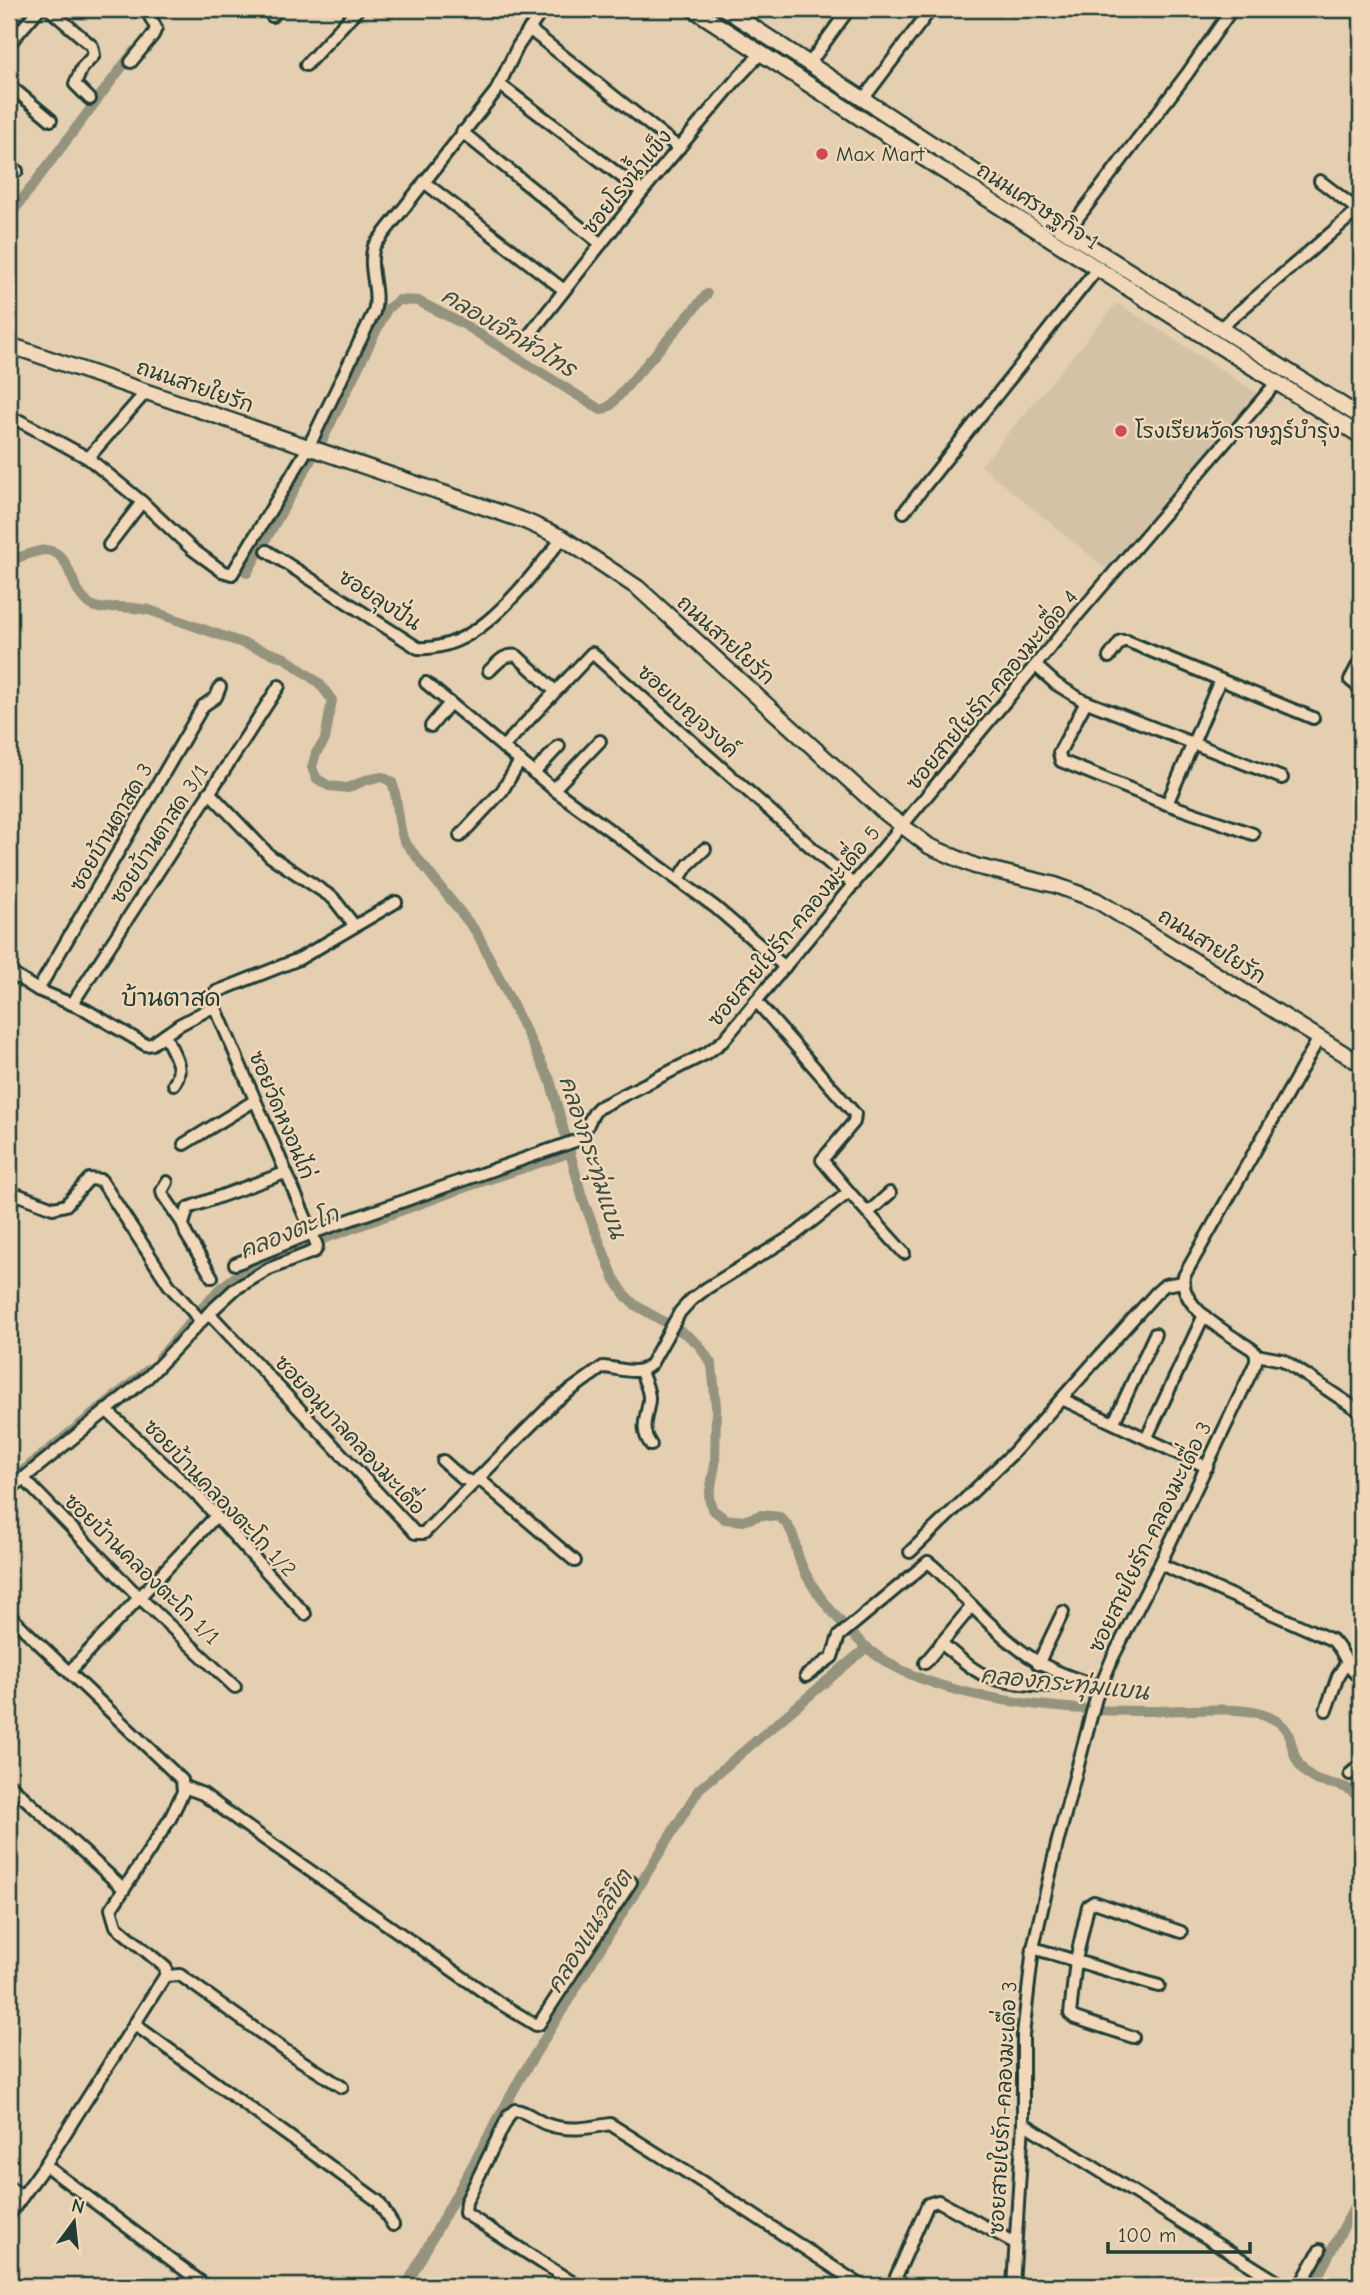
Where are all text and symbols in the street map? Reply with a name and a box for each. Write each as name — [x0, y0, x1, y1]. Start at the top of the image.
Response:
street label: ซอยโรงน้ำแข็ง — [572, 120, 677, 239]
place label: Max Mart — [836, 142, 925, 166]
marker: Max Mart — [814, 146, 830, 162]
street label: ถนนเศรษฐกิจ 1 — [971, 158, 1104, 256]
water label: คลองเจ๊กหัวไทร — [437, 280, 583, 384]
street label: ถนนสายใยรัก — [133, 354, 257, 417]
place label: โรงเรียนวัดราษฎร์บํารุง — [1135, 418, 1340, 447]
marker: โรงเรียนวัดราษฎร์บํารุง — [1113, 423, 1129, 439]
street label: ซอยลุงปั่น — [332, 560, 428, 639]
street label: ซอยสายใยรัก-คลองมะเดื่อ 4 — [897, 581, 1083, 795]
street label: ถนนสายใยรัก — [673, 589, 780, 690]
street label: ซอยเบญจรงค์ — [633, 659, 744, 762]
street label: ซอยบ้านตาสด 3 — [64, 758, 157, 895]
street label: ซอยบ้านตาสด 3/1 — [104, 759, 213, 908]
street label: ซอยสายใยรัก-คลองมะเดื่อ 5 — [698, 817, 885, 1031]
street label: ถนนสายใยรัก — [1154, 903, 1271, 989]
district label: บ้านตาสด — [121, 983, 221, 1012]
street label: ซอยวัดหงอนไก่ — [244, 1047, 321, 1183]
water label: คลองกระทุ่มแบน — [551, 1072, 633, 1243]
water label: คลองตะโก — [235, 1198, 344, 1265]
street label: ซอยอนุบาลคลองมะเดื่อ — [267, 1346, 435, 1522]
street label: ซอยบ้านคลองตะโก 1/2 — [139, 1414, 302, 1581]
street label: ซอยสายใยรัก-คลองมะเดื่อ 3 — [1078, 1415, 1216, 1656]
street label: ซอยบ้านคลองตะโก 1/1 — [59, 1488, 225, 1649]
water label: คลองกระทุ่มแบน — [979, 1660, 1151, 1709]
water label: คลองแนวลิขิต — [541, 1863, 639, 1998]
street label: ซอยสายใยรัก-คลองมะเดื่อ 3 — [978, 1980, 1022, 2235]
north arrow — [38, 2186, 108, 2256]
text: N — [69, 2194, 87, 2219]
scale bar — [1108, 2211, 1249, 2255]
text: 100 m — [1118, 2223, 1176, 2247]

